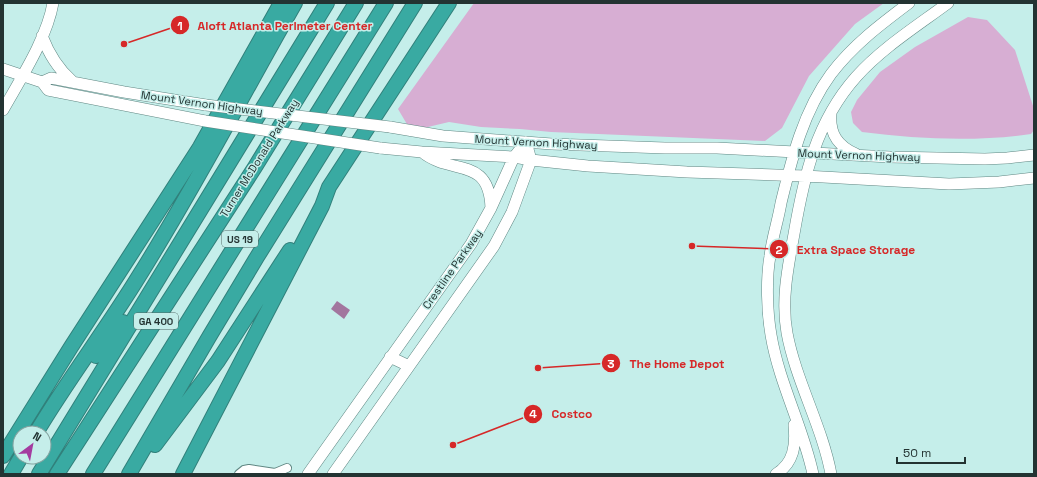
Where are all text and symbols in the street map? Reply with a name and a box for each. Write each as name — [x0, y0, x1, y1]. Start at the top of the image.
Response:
callout: Aloft Atlanta Perimeter Center — [170, 13, 381, 37]
text: 1 — [177, 18, 183, 34]
text: Aloft Atlanta Perimeter Center — [198, 18, 373, 34]
street label: Mount Vernon Highway — [140, 88, 264, 118]
street label: Turner McDonald Parkway — [217, 96, 301, 220]
street label: Mount Vernon Highway — [474, 132, 598, 152]
street label: Mount Vernon Highway — [797, 146, 921, 164]
street label: Crestline Parkway — [419, 226, 485, 312]
road number: US 19 — [222, 231, 258, 247]
callout: Extra Space Storage — [769, 237, 923, 261]
text: 2 — [775, 242, 783, 258]
text: Extra Space Storage — [797, 242, 915, 258]
road number: GA 400 — [134, 313, 178, 329]
callout: The Home Depot — [601, 351, 732, 375]
text: 3 — [607, 356, 615, 372]
text: The Home Depot — [629, 356, 725, 372]
callout: Costco — [523, 402, 600, 426]
text: 4 — [529, 406, 537, 422]
text: Costco — [552, 406, 592, 422]
north arrow — [12, 425, 52, 465]
text: N — [30, 429, 44, 444]
scale bar — [897, 439, 965, 465]
text: 50 m — [903, 445, 931, 461]

